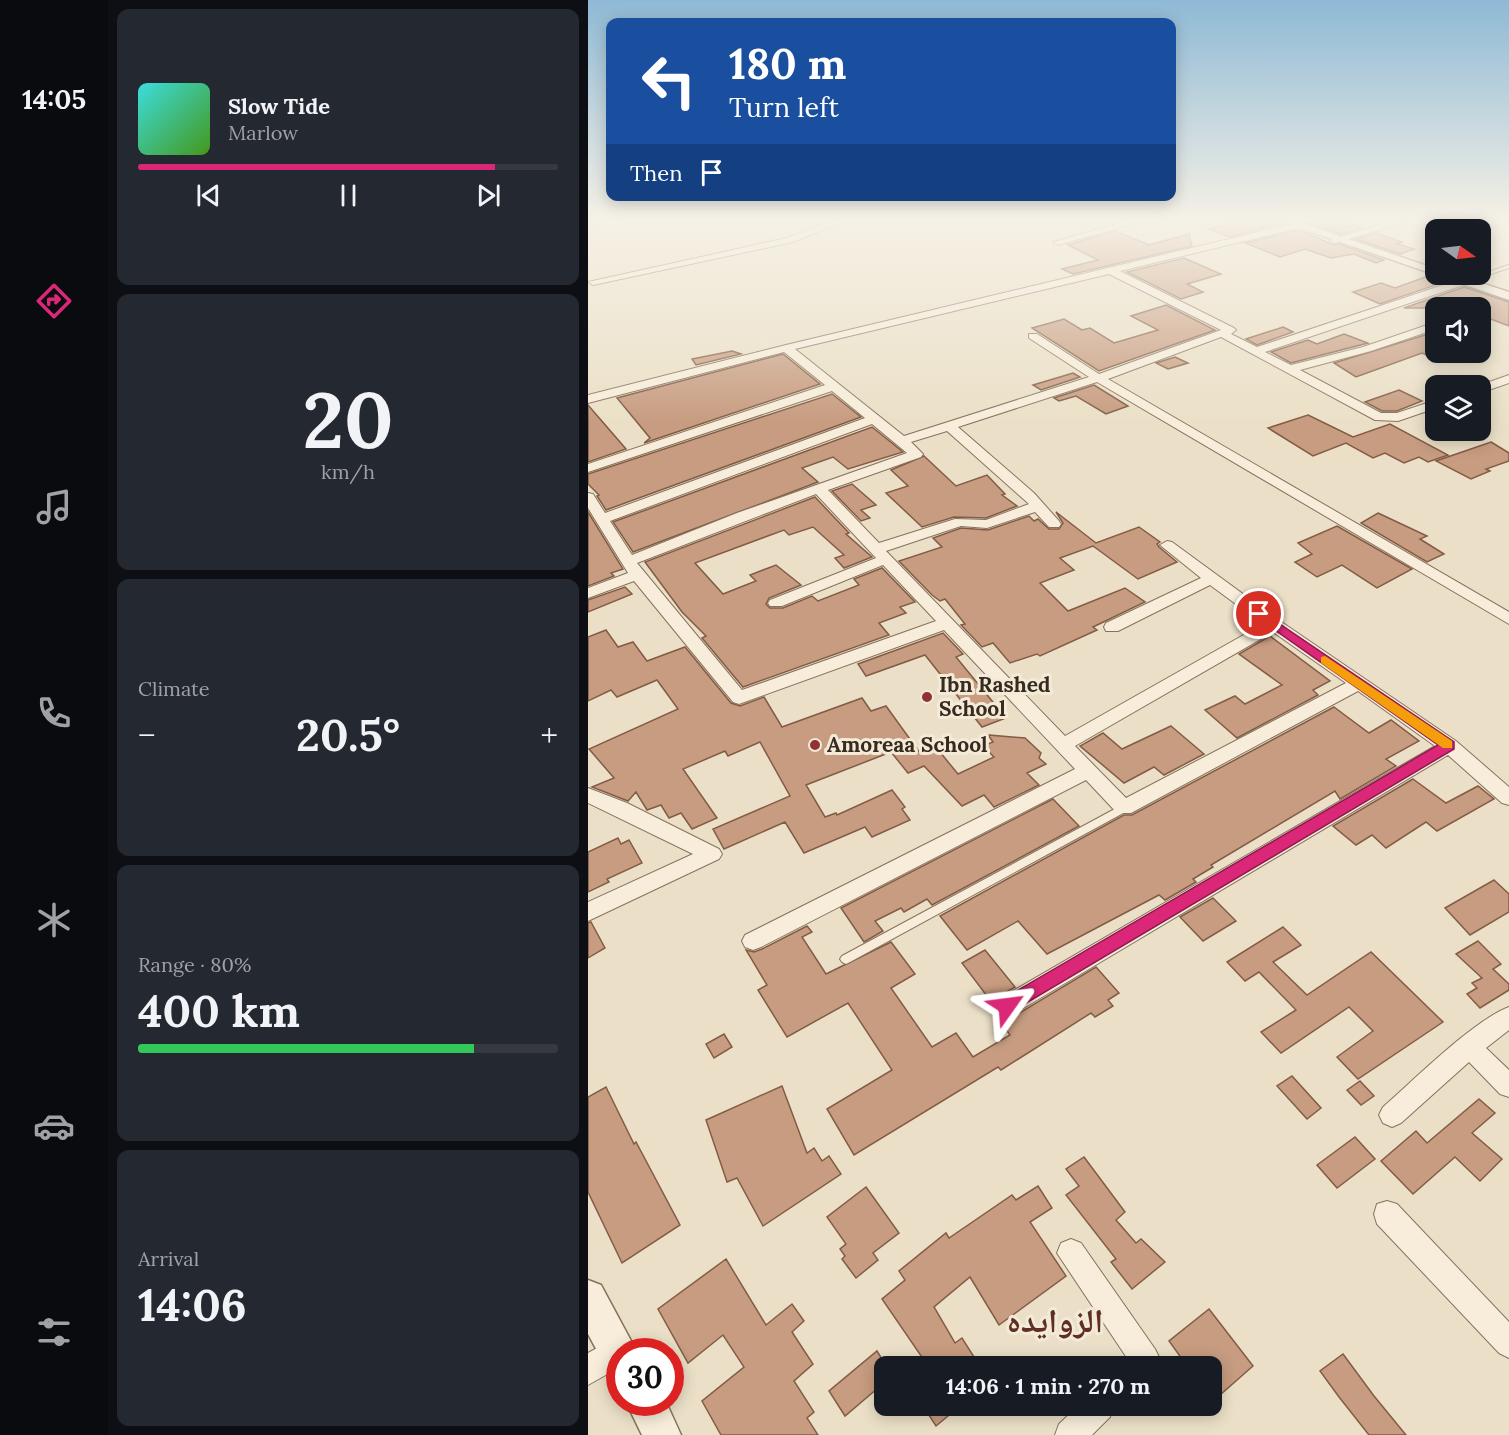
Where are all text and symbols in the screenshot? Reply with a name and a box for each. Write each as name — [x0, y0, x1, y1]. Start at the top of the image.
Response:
text: 180 m — [729, 37, 846, 91]
icon: left — [630, 42, 708, 120]
text: 14:05 — [22, 82, 86, 116]
text: Turn left — [729, 90, 839, 124]
text: Slow Tide — [228, 92, 330, 120]
text: Marlow — [228, 120, 298, 145]
icon: arrive — [695, 156, 728, 189]
text: Then — [630, 159, 683, 187]
icon: previous — [192, 179, 225, 212]
icon: pause — [332, 179, 365, 212]
icon: next — [472, 179, 505, 212]
north arrow — [1425, 219, 1491, 285]
map controls — [1425, 219, 1491, 441]
icon: directions — [33, 280, 75, 322]
button: sound — [1425, 297, 1491, 363]
text: 20 — [302, 370, 394, 469]
button: layers — [1425, 375, 1491, 441]
text: km/h — [321, 459, 375, 484]
icon: music — [33, 486, 75, 528]
pin — [1233, 588, 1284, 639]
icon: arrive — [1242, 597, 1275, 630]
place label: Ibn Rashed School — [939, 671, 1051, 722]
text: Climate — [138, 676, 210, 701]
marker: Ibn Rashed School — [920, 690, 934, 704]
icon: phone — [33, 692, 75, 734]
text: 20.5° — [296, 706, 400, 763]
text: − — [138, 714, 156, 756]
text: + — [540, 714, 558, 756]
place label: Amoreaa School — [827, 731, 988, 758]
marker: Amoreaa School — [808, 738, 822, 752]
icon: climate — [33, 899, 75, 941]
text: Range · 80% — [138, 952, 251, 977]
position arrow — [975, 974, 1039, 1038]
text: 400 km — [138, 982, 300, 1039]
icon: car — [33, 1105, 75, 1147]
text: Arrival — [138, 1246, 199, 1271]
text: 14:06 — [138, 1276, 247, 1333]
district label: الزوايده — [1007, 1299, 1103, 1341]
icon: filters — [33, 1311, 75, 1353]
speed limit sign: 30 — [606, 1338, 684, 1416]
text: 14:06 · 1 min · 270 m — [946, 1372, 1150, 1400]

